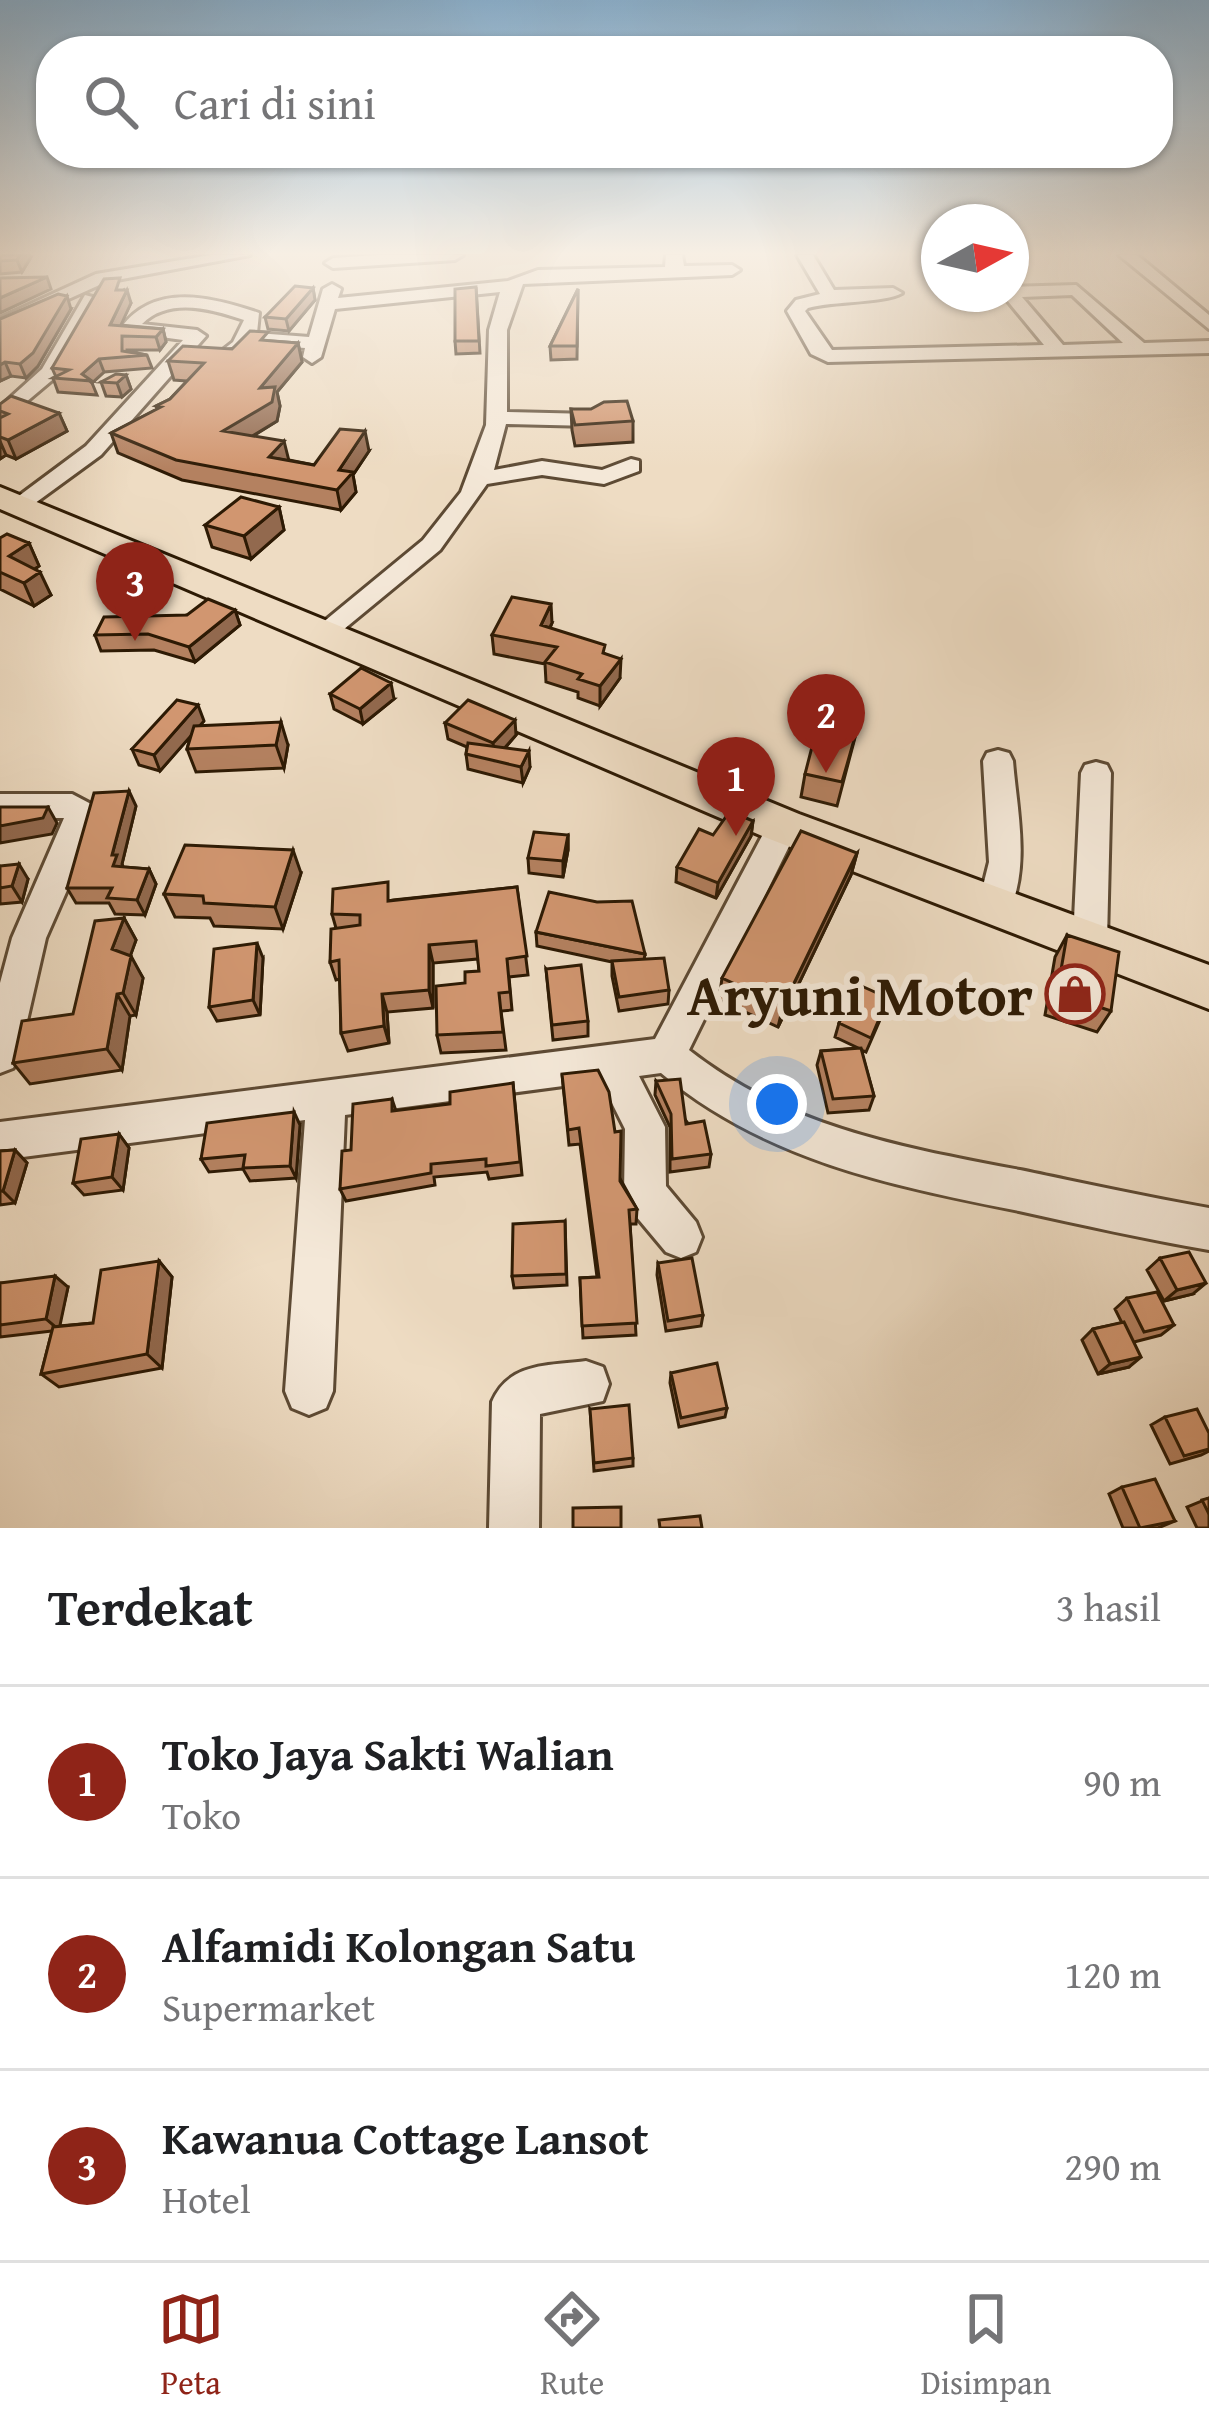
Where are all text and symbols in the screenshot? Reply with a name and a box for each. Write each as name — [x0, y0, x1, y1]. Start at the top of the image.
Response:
search box — [36, 36, 1173, 168]
icon: search — [78, 69, 144, 135]
text: Cari di sini — [174, 70, 376, 135]
north arrow — [921, 204, 1029, 312]
pin: 3 — [96, 542, 174, 641]
pin: 2 — [787, 674, 865, 773]
pin: 1 — [697, 737, 775, 836]
place label: Aryuni Motor — [687, 952, 1033, 1036]
shop icon: Aryuni Motor — [1044, 963, 1106, 1025]
your location — [747, 1074, 807, 1134]
text: Terdekat — [48, 1569, 253, 1644]
text: 3 hasil — [1056, 1578, 1161, 1635]
text: Toko Jaya Sakti Walian — [162, 1721, 614, 1786]
text: 1 — [77, 1753, 97, 1810]
text: 90 m — [1083, 1753, 1161, 1810]
text: Toko — [162, 1786, 241, 1843]
text: Alfamidi Kolongan Satu — [162, 1913, 635, 1978]
text: 2 — [77, 1945, 97, 2002]
text: 120 m — [1064, 1945, 1161, 2002]
text: Supermarket — [162, 1978, 375, 2035]
text: Kawanua Cottage Lansot — [162, 2105, 649, 2170]
text: 3 — [77, 2137, 97, 2194]
text: 290 m — [1064, 2137, 1161, 2194]
text: Hotel — [162, 2170, 251, 2227]
tab: Peta — [158, 2286, 224, 2406]
tab: Rute — [539, 2286, 605, 2406]
tab: Disimpan — [921, 2286, 1051, 2406]

